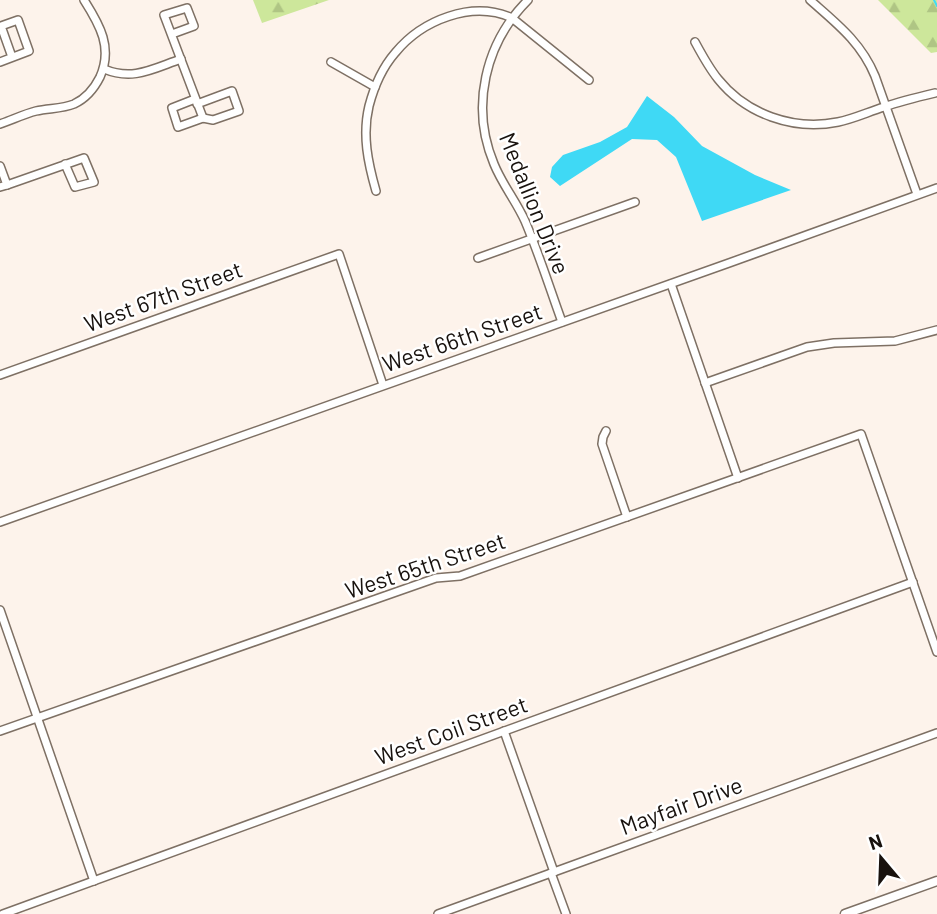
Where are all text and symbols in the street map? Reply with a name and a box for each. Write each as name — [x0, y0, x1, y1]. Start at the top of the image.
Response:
street label: Medallion Drive — [494, 128, 576, 278]
street label: West 67th Street — [80, 254, 246, 338]
street label: West 66th Street — [378, 297, 546, 377]
street label: West 65th Street — [341, 526, 509, 604]
street label: West Coil Street — [371, 689, 531, 771]
street label: Mayfair Drive — [616, 770, 746, 840]
north arrow — [846, 823, 916, 893]
text: N — [866, 829, 885, 854]

